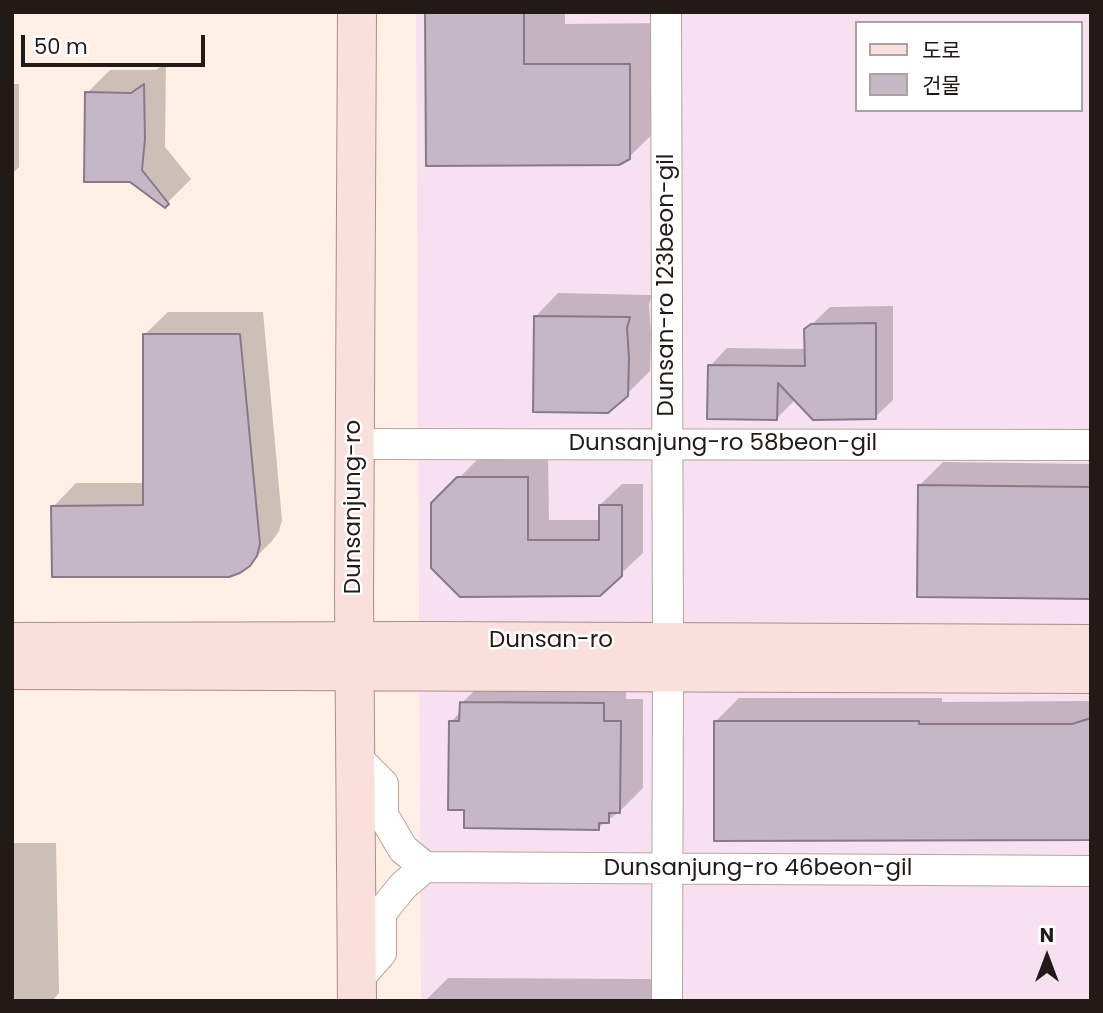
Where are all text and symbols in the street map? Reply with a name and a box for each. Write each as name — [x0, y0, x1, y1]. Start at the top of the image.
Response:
scale bar — [24, 21, 208, 65]
legend — [855, 21, 1082, 112]
text: 50 m — [34, 32, 88, 61]
text: 도로 — [922, 36, 961, 65]
text: 건물 — [922, 71, 961, 100]
street label: Dunsan-ro 123beon-gil — [653, 153, 681, 417]
street label: Dunsanjung-ro — [340, 420, 368, 594]
street label: Dunsanjung-ro 58beon-gil — [569, 430, 877, 458]
street label: Dunsan-ro — [489, 627, 613, 655]
street label: Dunsanjung-ro 46beon-gil — [604, 855, 912, 883]
north arrow — [1012, 922, 1082, 992]
text: N — [1040, 922, 1054, 949]

